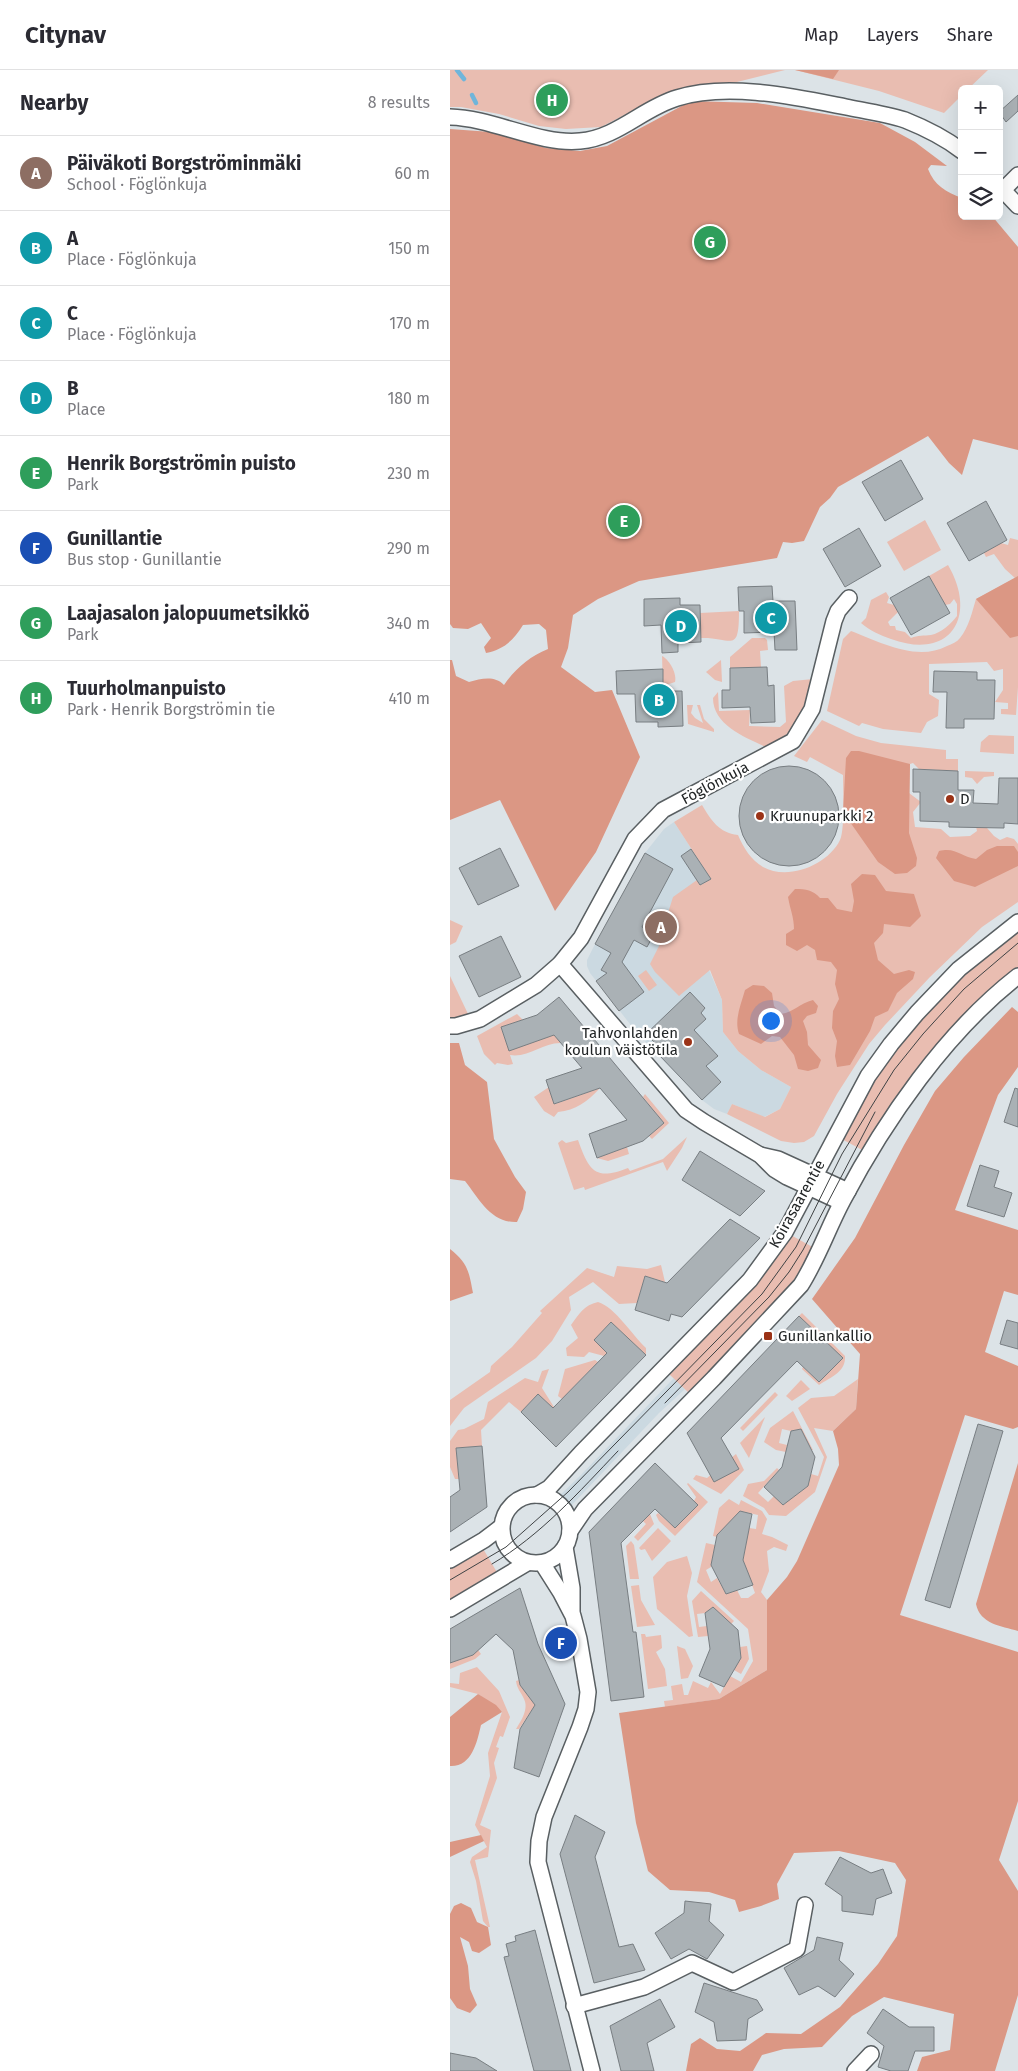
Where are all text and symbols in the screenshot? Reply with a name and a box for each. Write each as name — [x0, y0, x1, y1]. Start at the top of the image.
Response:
text: Citynav — [25, 21, 106, 49]
text: Map — [804, 24, 839, 46]
text: Layers — [867, 24, 919, 46]
text: Share — [947, 24, 993, 46]
pin: H — [536, 81, 568, 119]
map controls — [958, 85, 1003, 220]
button: + — [958, 85, 1003, 130]
text: Nearby — [20, 90, 88, 116]
text: 8 results — [368, 93, 430, 112]
button: − — [958, 130, 1003, 175]
text: Päiväkoti Borgströminmäki — [67, 152, 301, 175]
text: A — [31, 164, 41, 183]
text: 60 m — [395, 164, 430, 183]
text: School · Föglönkuja — [67, 175, 207, 194]
button: layers — [958, 175, 1003, 220]
pin: G — [694, 223, 726, 261]
text: A — [67, 227, 78, 250]
text: B — [31, 239, 41, 258]
text: 150 m — [388, 239, 430, 258]
text: Place · Föglönkuja — [67, 250, 197, 269]
text: C — [67, 302, 78, 325]
text: C — [31, 314, 41, 333]
text: 170 m — [389, 314, 430, 333]
text: Place · Föglönkuja — [67, 325, 197, 344]
text: B — [67, 377, 79, 400]
text: D — [31, 389, 41, 408]
text: 180 m — [387, 389, 430, 408]
text: Place — [67, 400, 106, 419]
text: Henrik Borgströmin puisto — [67, 452, 296, 475]
text: E — [32, 464, 40, 483]
text: 230 m — [387, 464, 430, 483]
text: Park — [67, 475, 99, 494]
pin: E — [608, 502, 640, 540]
text: Gunillantie — [67, 527, 162, 550]
text: F — [32, 539, 40, 558]
text: 290 m — [387, 539, 430, 558]
text: Bus stop · Gunillantie — [67, 550, 222, 569]
pin: C — [755, 599, 787, 637]
text: Laajasalon jalopuumetsikkö — [67, 602, 310, 625]
pin: D — [665, 607, 697, 645]
text: G — [31, 614, 41, 633]
text: 340 m — [387, 614, 430, 633]
text: Park — [67, 625, 99, 644]
text: Tuurholmanpuisto — [67, 677, 226, 700]
pin: B — [643, 681, 675, 719]
text: H — [31, 689, 41, 708]
text: 410 m — [389, 689, 430, 708]
text: Park · Henrik Borgströmin tie — [67, 700, 275, 719]
street label: Föglönkuja — [678, 758, 752, 808]
place label: D — [960, 790, 970, 808]
marker: D — [944, 793, 956, 805]
place label: Kruunuparkki 2 — [770, 807, 873, 825]
marker: Kruunuparkki 2 — [754, 810, 766, 822]
pin: A — [645, 908, 677, 946]
your location — [758, 1008, 784, 1034]
place label: Tahvonlahden koulun väistötila — [564, 1024, 678, 1059]
marker: Tahvonlahden koulun väistötila — [682, 1036, 694, 1048]
street label: Koirasaarentie — [765, 1157, 829, 1251]
place label: Gunillankallio — [778, 1327, 872, 1345]
marker: Gunillankallio — [762, 1330, 774, 1342]
pin: F — [545, 1624, 577, 1662]

